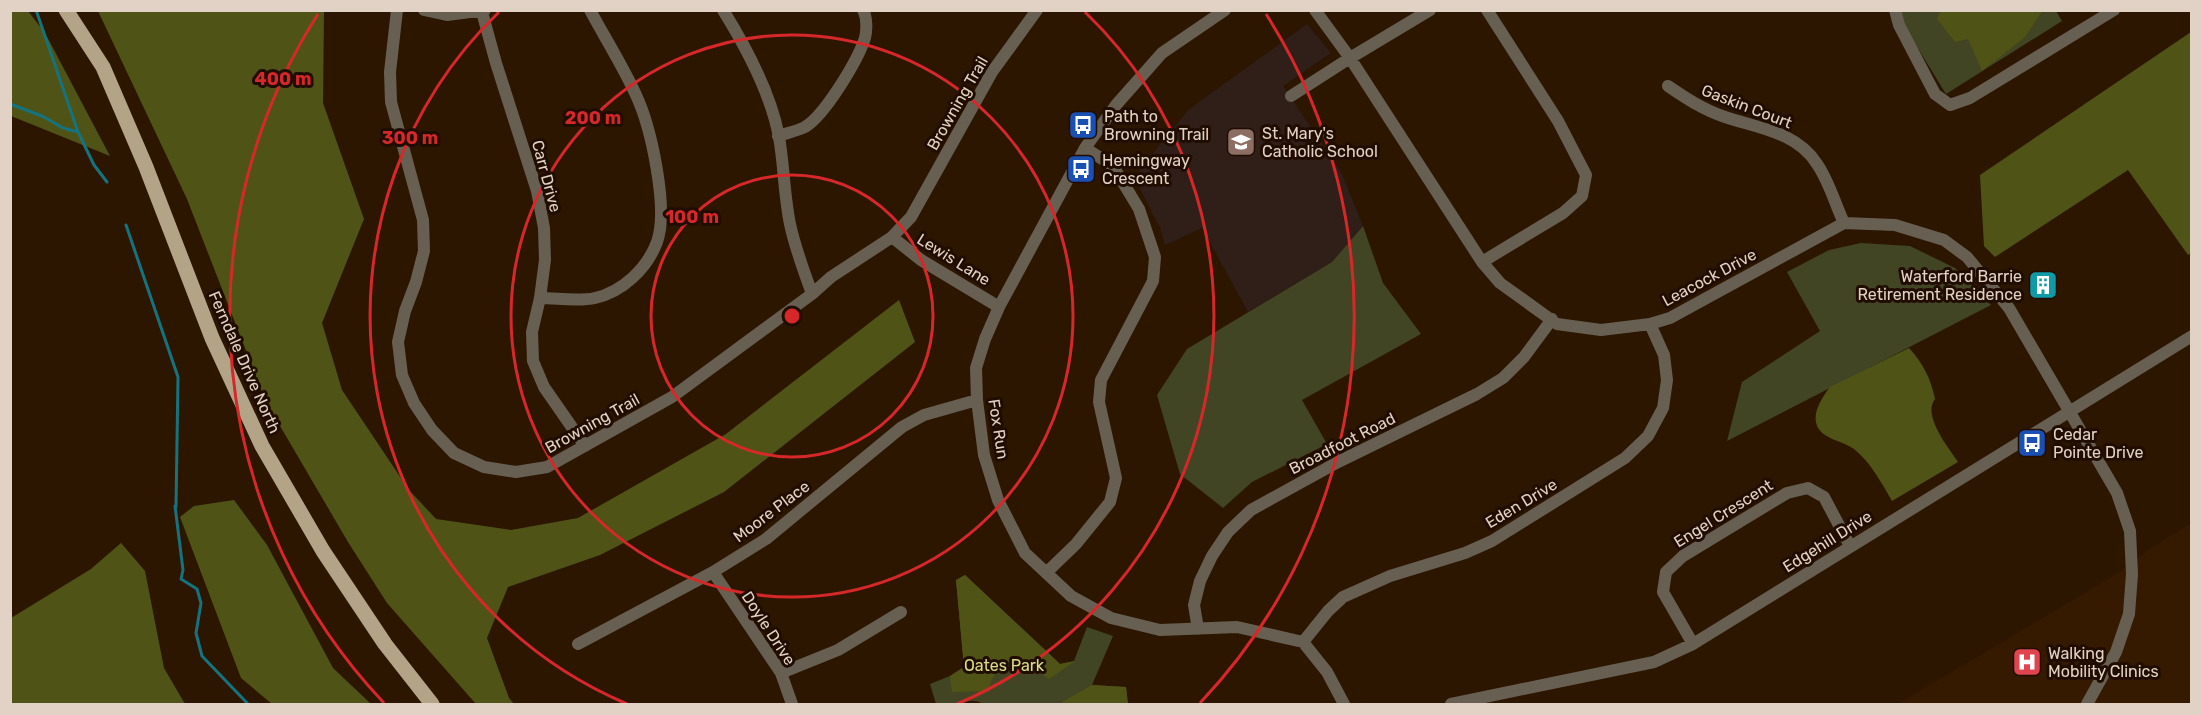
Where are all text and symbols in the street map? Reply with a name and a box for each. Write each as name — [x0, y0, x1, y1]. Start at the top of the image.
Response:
street label: Browning Trail — [923, 53, 992, 154]
text: 400 m — [254, 68, 312, 90]
street label: Gaskin Court — [1699, 80, 1795, 132]
text: 200 m — [565, 107, 621, 129]
place label: Path to Browning Trail — [1104, 107, 1209, 144]
bus stop icon: Path to Browning Trail — [1067, 109, 1099, 141]
place label: St. Mary's Catholic School — [1262, 124, 1378, 161]
school or university icon: St. Mary's Catholic School — [1225, 126, 1257, 158]
text: 300 m — [382, 127, 438, 149]
street label: Carr Drive — [528, 138, 565, 214]
place label: Hemingway Crescent — [1102, 151, 1190, 188]
bus stop icon: Hemingway Crescent — [1065, 153, 1097, 185]
text: 100 m — [665, 206, 719, 228]
street label: Lewis Lane — [914, 229, 994, 289]
street label: Leacock Drive — [1659, 245, 1760, 310]
place label: Waterford Barrie Retirement Residence — [1857, 267, 2022, 304]
building icon: Waterford Barrie Retirement Residence — [2027, 269, 2059, 301]
street label: Ferndale Drive North — [205, 288, 285, 436]
centre of rings — [782, 306, 802, 326]
street label: Browning Trail — [542, 390, 643, 457]
street label: Fox Run — [984, 398, 1013, 460]
street label: Broadfoot Road — [1286, 409, 1398, 478]
place label: Cedar Pointe Drive — [2053, 425, 2143, 462]
bus stop icon: Cedar Pointe Drive — [2016, 427, 2048, 459]
street label: Eden Drive — [1482, 475, 1561, 532]
street label: Engel Crescent — [1670, 475, 1776, 551]
street label: Moore Place — [729, 477, 813, 546]
street label: Edgehill Drive — [1779, 506, 1875, 576]
street label: Doyle Drive — [738, 588, 799, 669]
place label: Walking Mobility Clinics — [2048, 644, 2159, 681]
hospital icon: Walking Mobility Clinics — [2011, 646, 2043, 678]
park label: Oates Park — [964, 656, 1045, 675]

